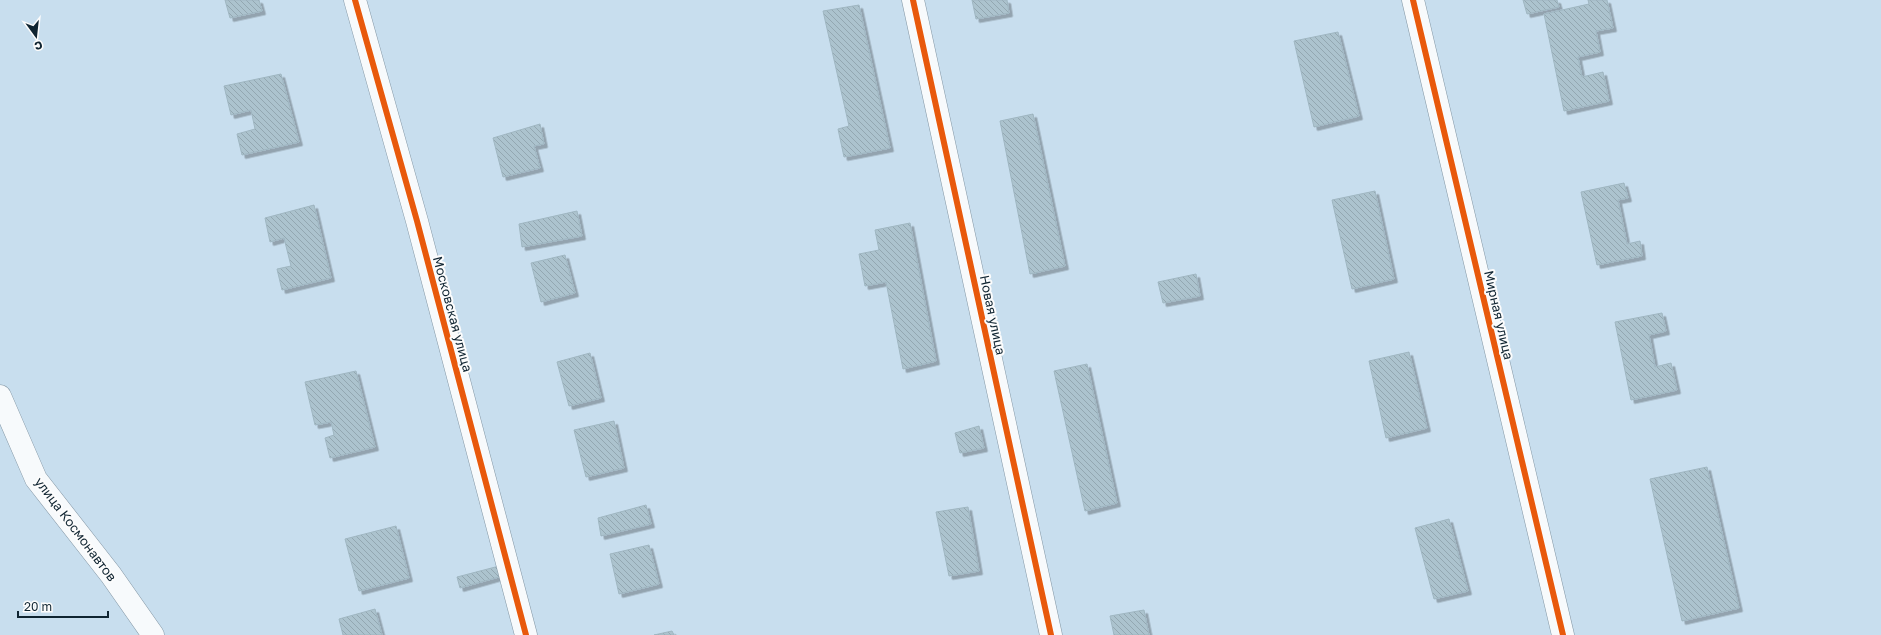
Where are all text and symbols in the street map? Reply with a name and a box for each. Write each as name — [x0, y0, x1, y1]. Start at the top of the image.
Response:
north arrow — [16, 16, 56, 56]
text: С — [33, 39, 44, 53]
street label: Московская улица — [430, 254, 476, 374]
street label: Мирная улица — [1481, 269, 1517, 361]
street label: Новая улица — [977, 274, 1009, 356]
street label: улица Космонавтов — [32, 474, 120, 584]
scale bar — [18, 593, 108, 619]
text: 20 m — [24, 599, 52, 614]

